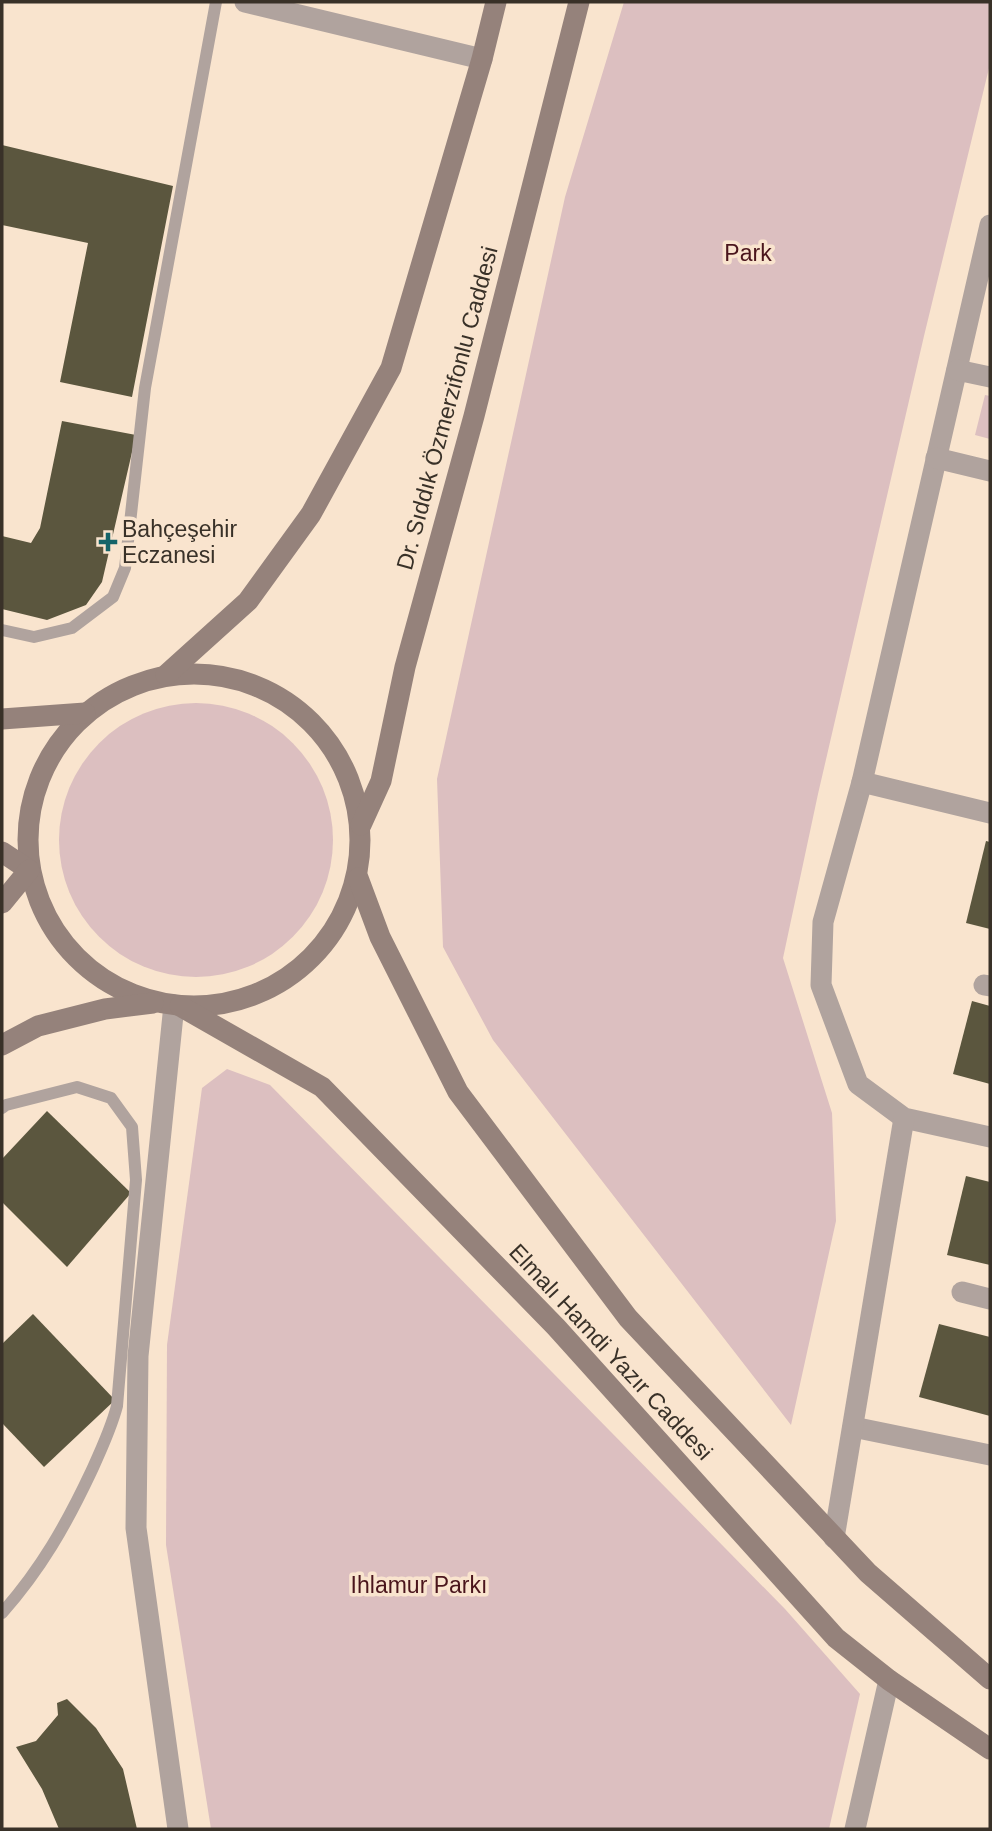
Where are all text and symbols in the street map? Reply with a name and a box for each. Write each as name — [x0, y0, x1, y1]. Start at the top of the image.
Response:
park label: Park — [724, 240, 772, 266]
street label: Dr. Sıddık Özmerzifonlu Caddesi — [391, 243, 503, 573]
place label: Bahçeşehir Eczanesi — [122, 516, 237, 568]
marker: Bahçeşehir Eczanesi — [100, 534, 116, 550]
street label: Elmalı Hamdi Yazır Caddesi — [504, 1239, 718, 1465]
park label: Ihlamur Parkı — [351, 1572, 487, 1598]

